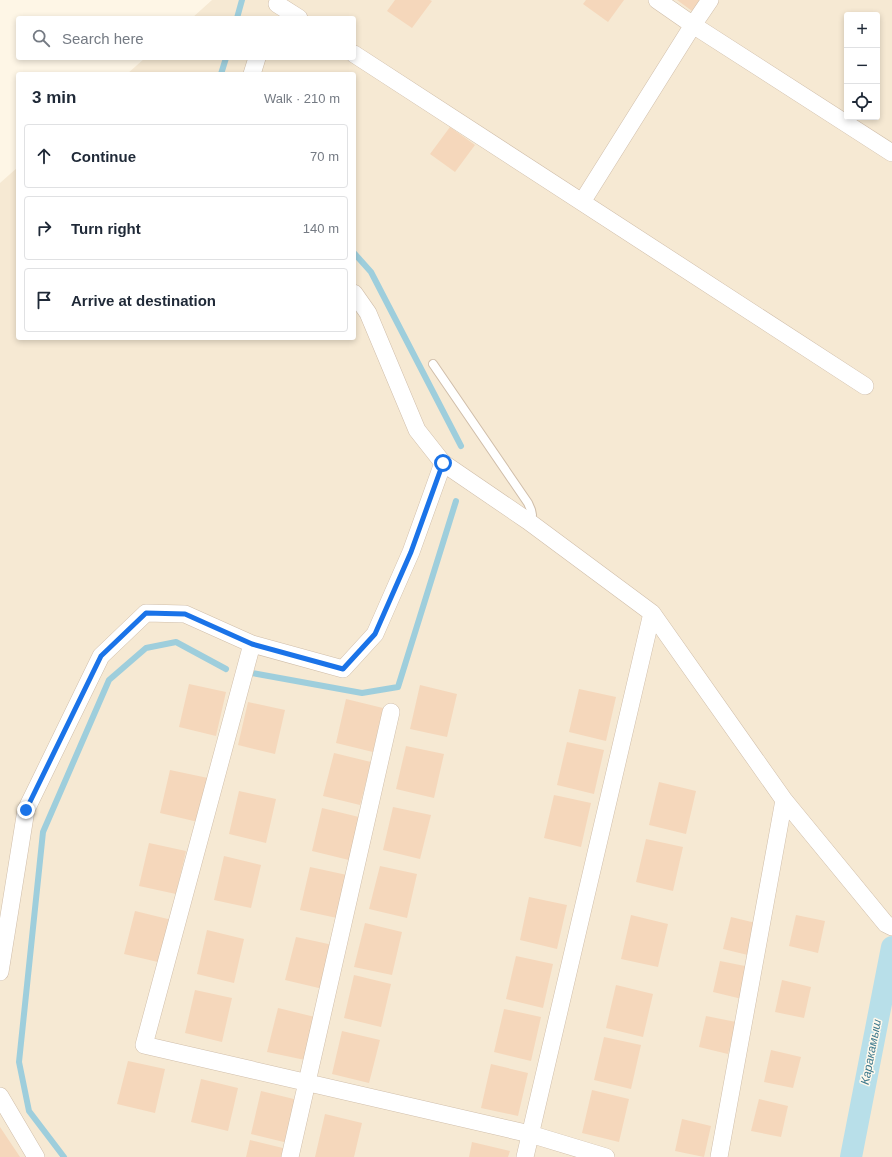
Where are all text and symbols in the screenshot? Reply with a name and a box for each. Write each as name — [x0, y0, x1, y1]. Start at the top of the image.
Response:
map controls — [844, 12, 880, 120]
button: + — [844, 12, 880, 48]
search box — [16, 16, 356, 60]
icon: search — [30, 27, 52, 49]
text: Search here — [62, 30, 144, 47]
button: − — [844, 48, 880, 84]
button: locate — [844, 84, 880, 120]
text: 3 min — [32, 88, 76, 107]
text: Walk · 210 m — [264, 91, 340, 106]
icon: ahead — [33, 145, 55, 167]
text: Continue — [71, 148, 136, 165]
text: 70 m — [310, 149, 339, 164]
icon: right — [33, 217, 55, 239]
text: Turn right — [71, 220, 141, 237]
text: 140 m — [303, 221, 339, 236]
icon: arrive — [33, 289, 55, 311]
text: Arrive at destination — [71, 292, 216, 309]
route start — [434, 454, 452, 472]
route end — [17, 801, 35, 819]
water label: Каракамыш — [858, 1018, 884, 1086]

